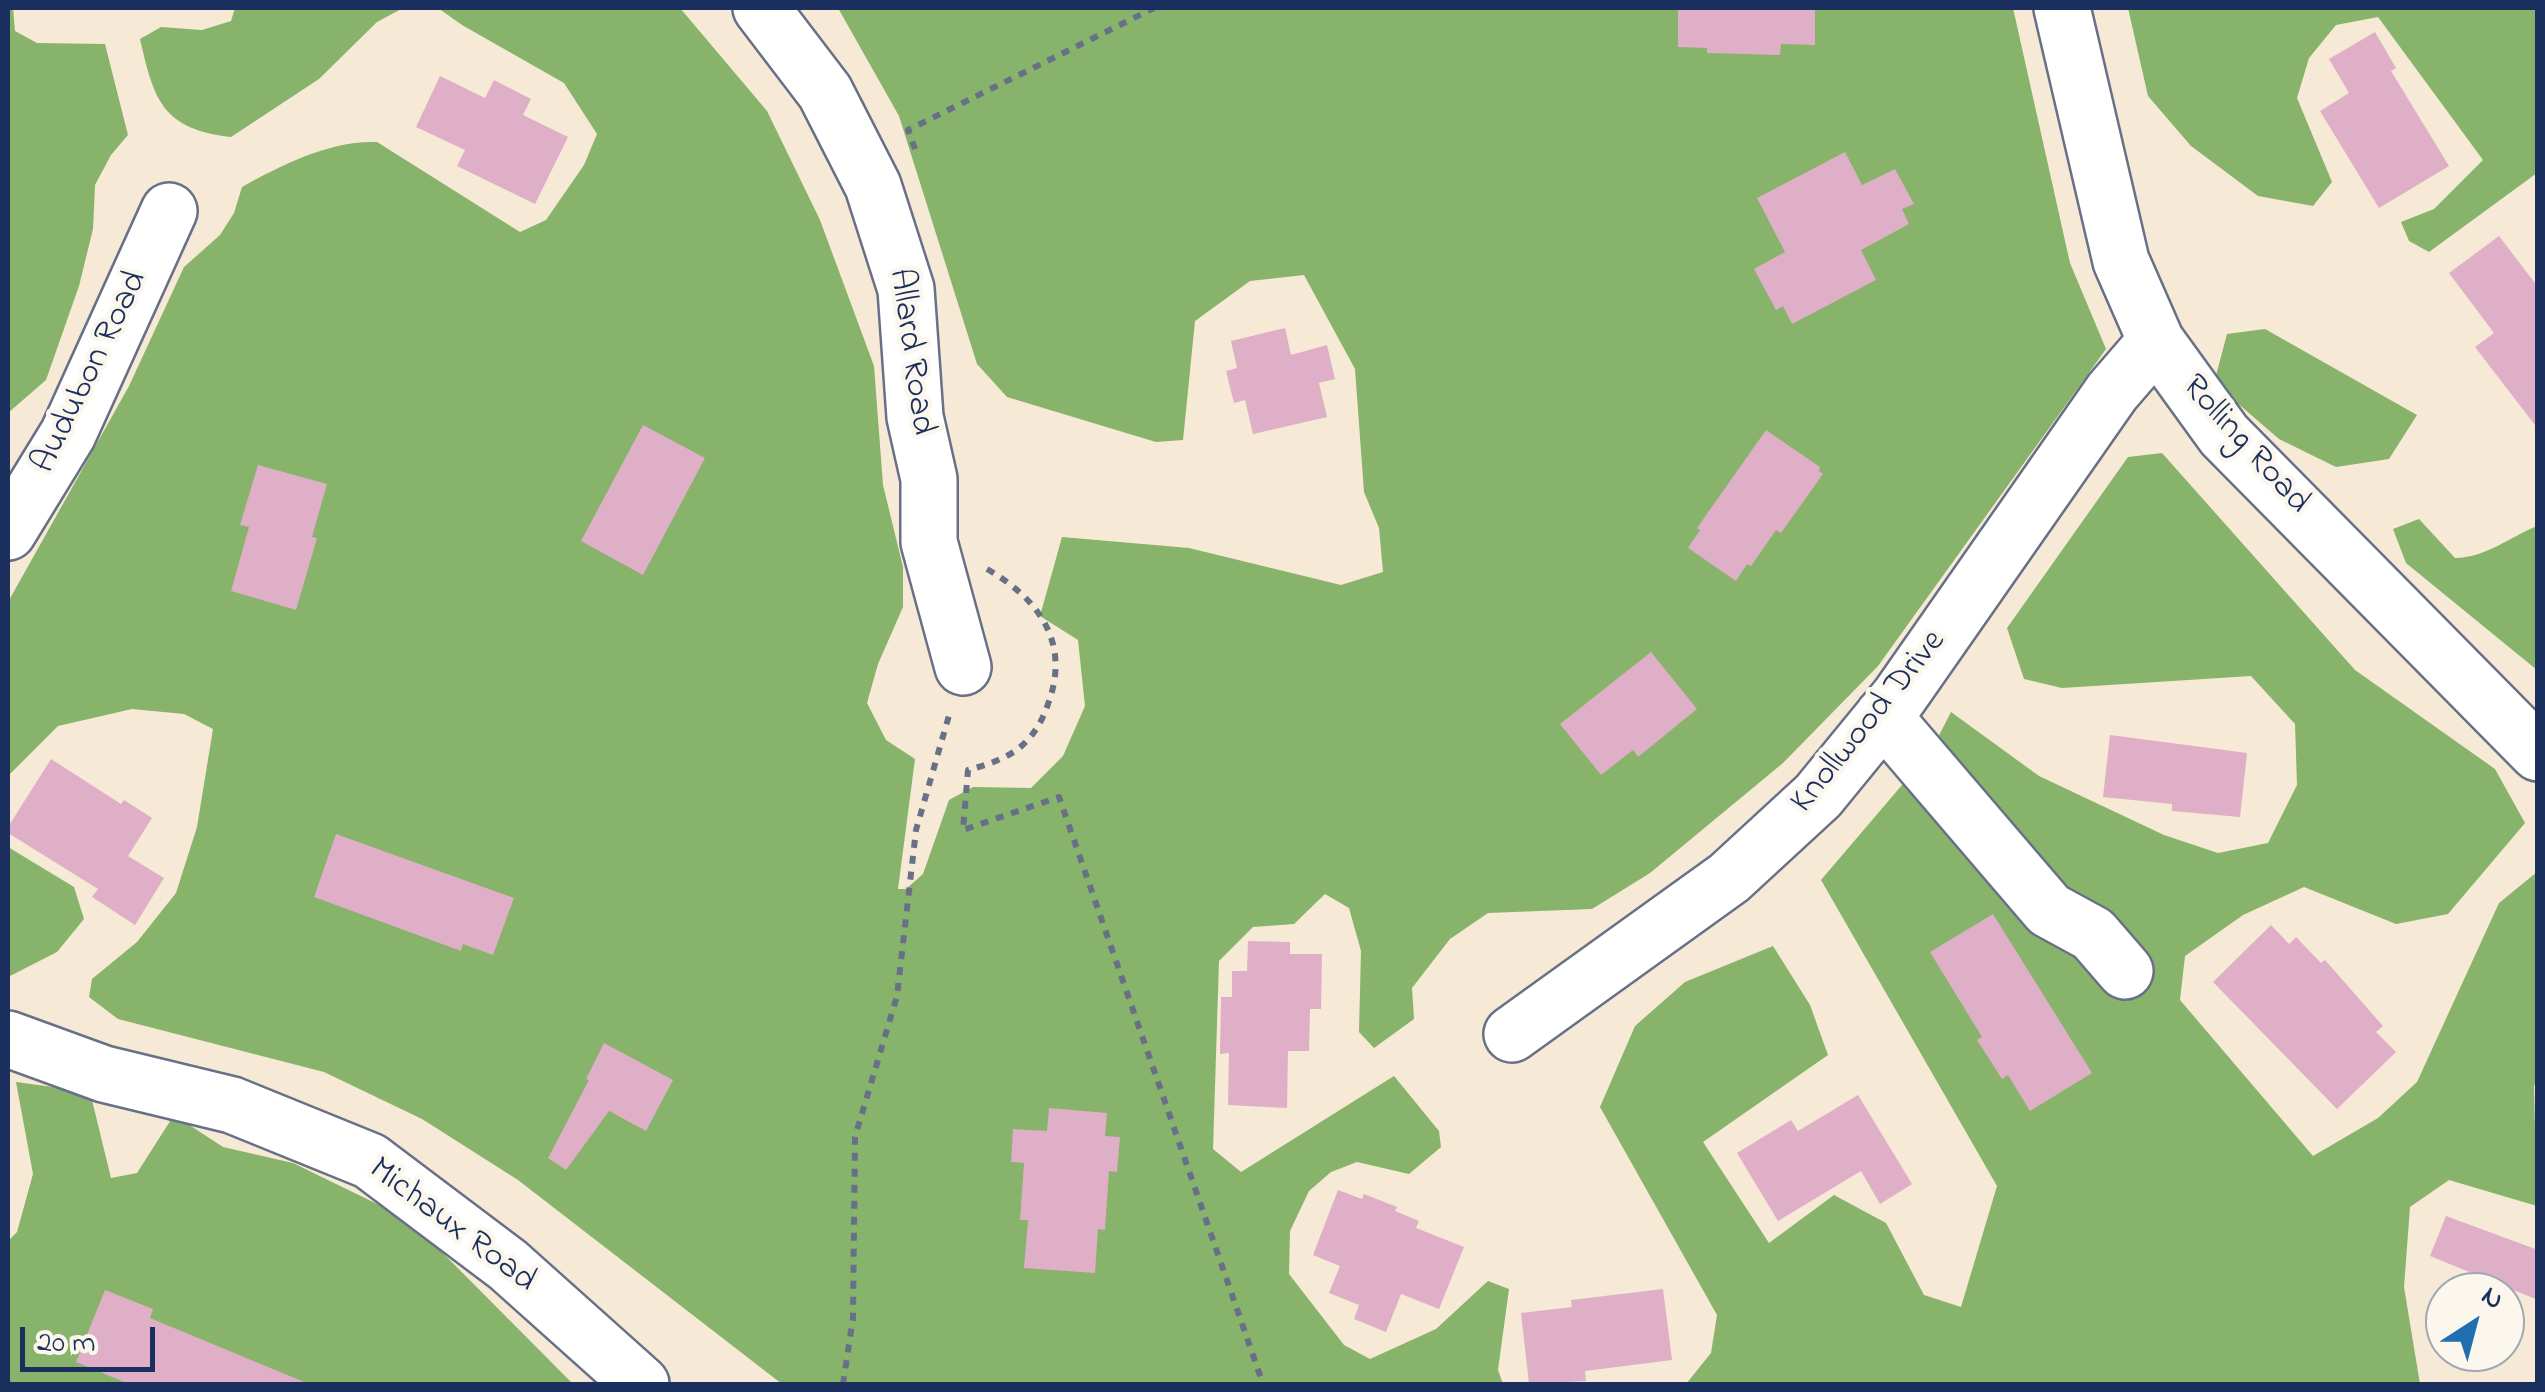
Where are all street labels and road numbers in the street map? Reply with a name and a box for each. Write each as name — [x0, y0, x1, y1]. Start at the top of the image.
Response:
street label: Audubon Road — [25, 265, 159, 481]
street label: Allard Road — [877, 266, 941, 438]
street label: Rolling Road — [2171, 368, 2317, 524]
street label: Knollwood Drive — [1783, 623, 1957, 823]
street label: Michaux Road — [359, 1150, 543, 1304]

